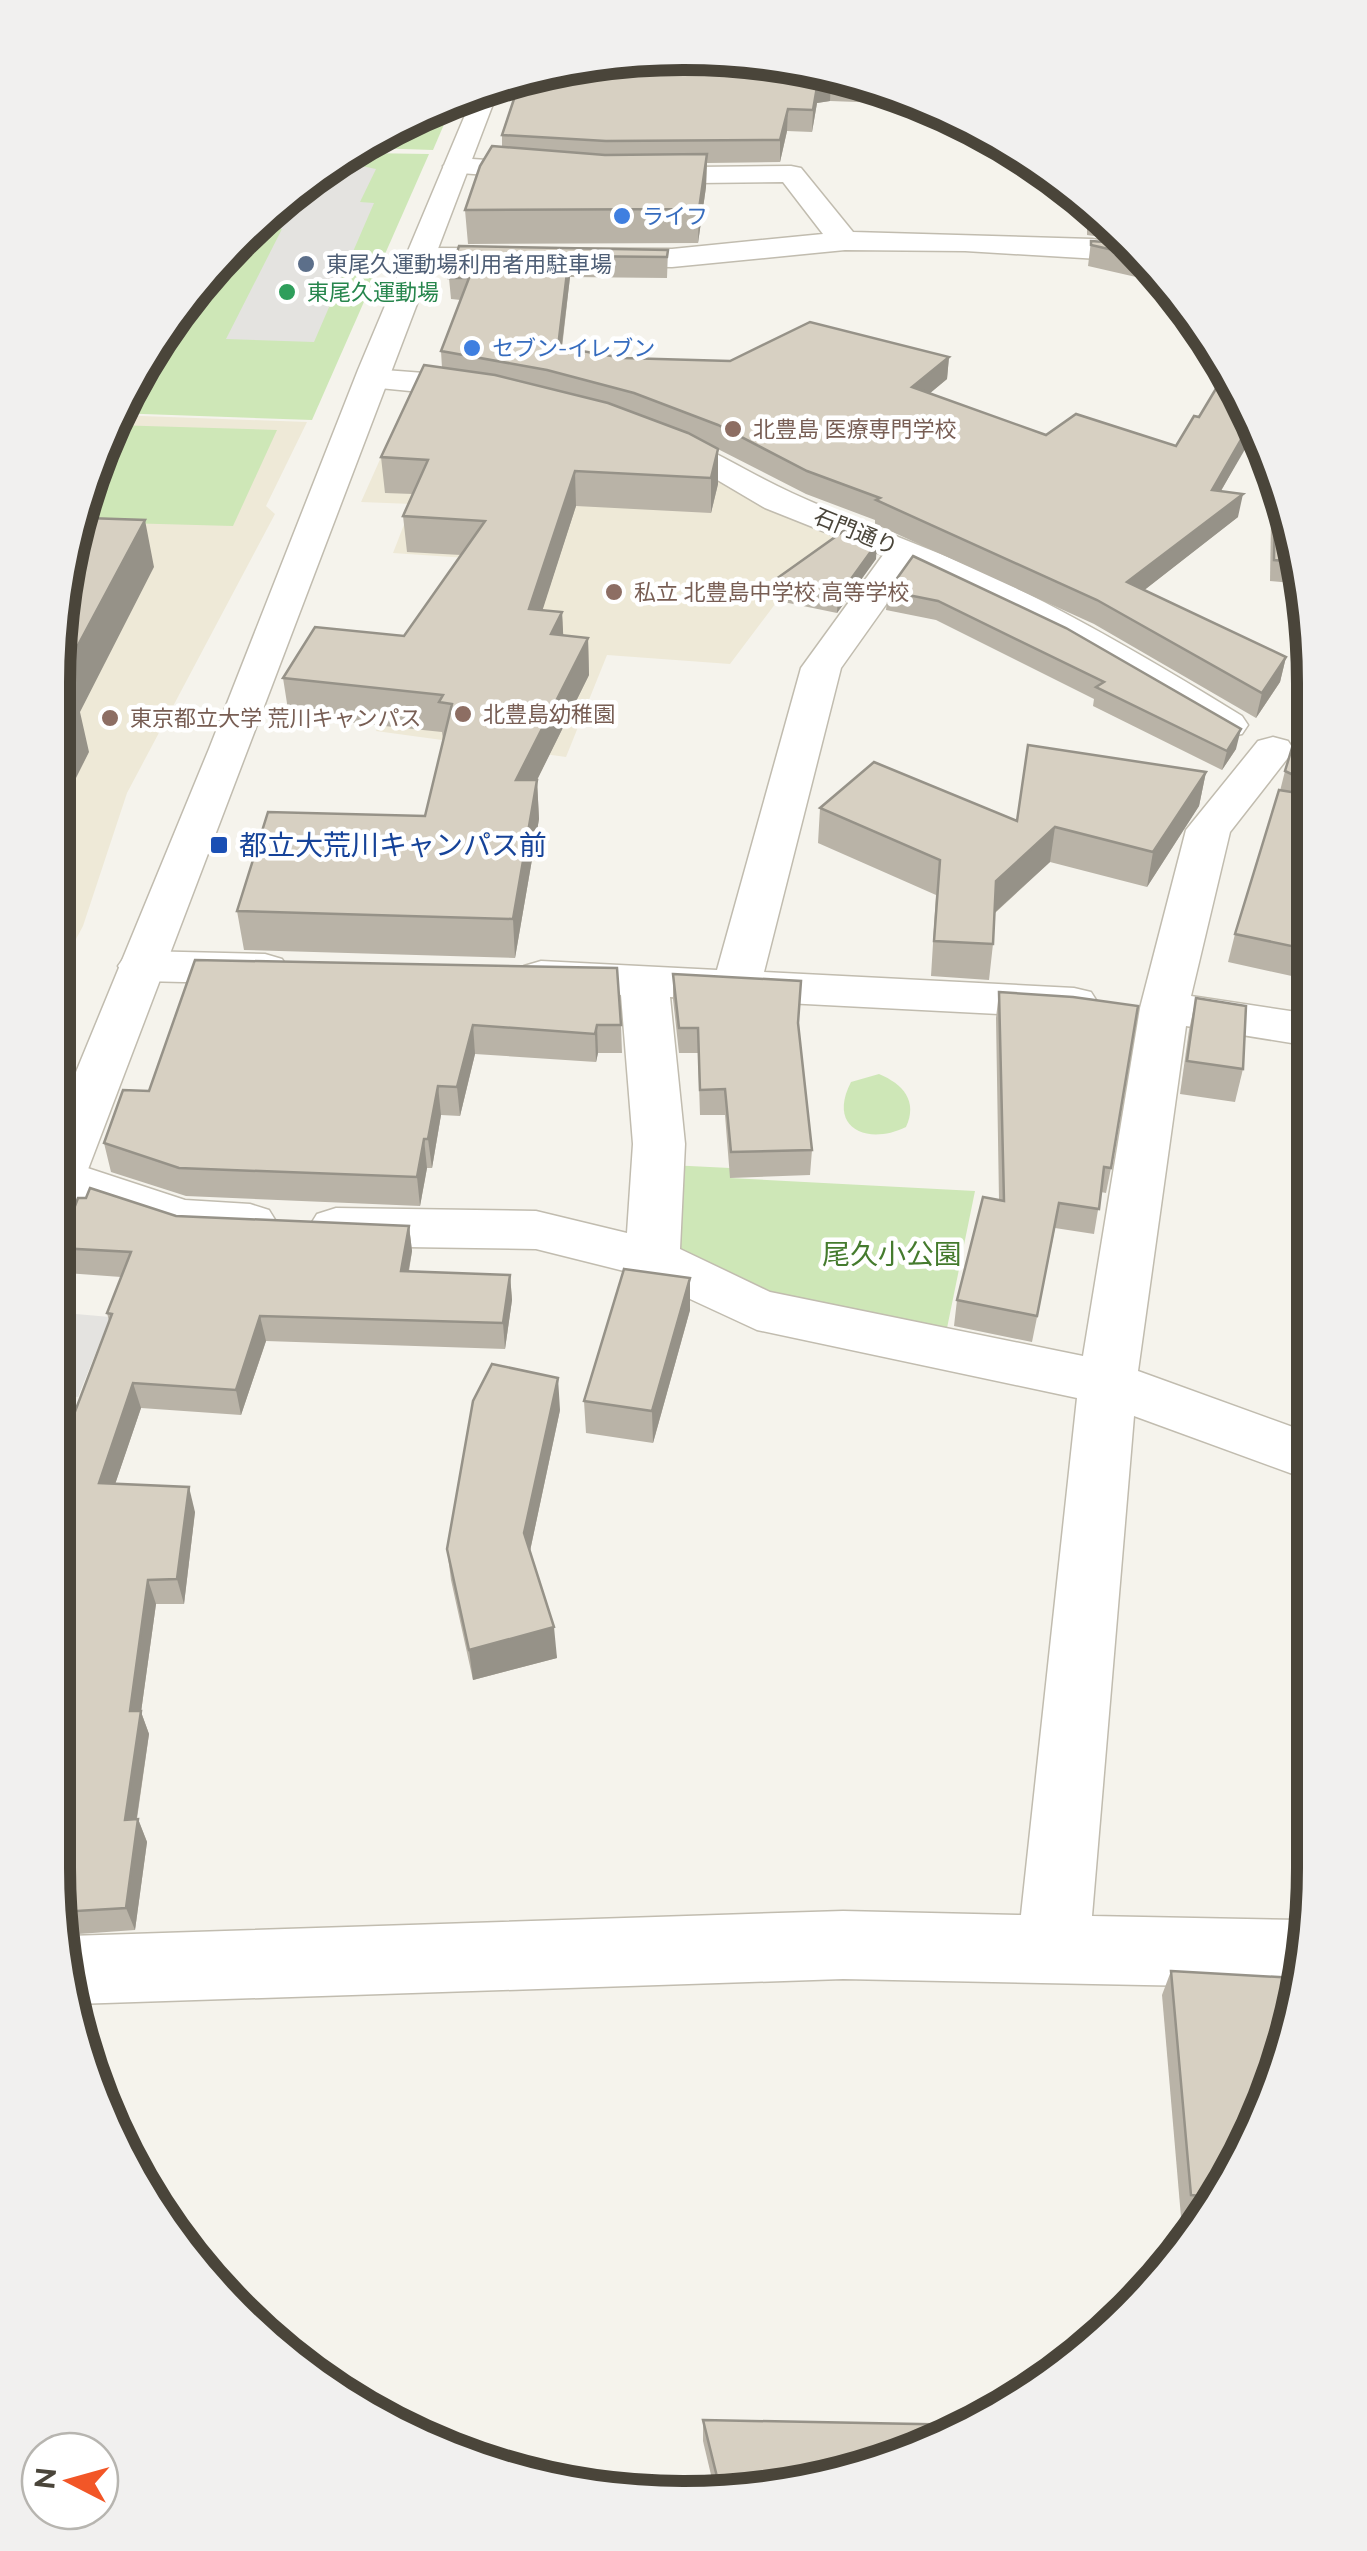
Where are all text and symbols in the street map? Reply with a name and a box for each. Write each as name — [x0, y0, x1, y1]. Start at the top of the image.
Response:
place label: ライフ — [642, 203, 708, 229]
marker: ライフ — [611, 205, 633, 227]
place label: 東尾久運動場利用者用駐車場 — [326, 251, 612, 277]
marker: 東尾久運動場利用者用駐車場 — [295, 253, 317, 275]
place label: 東尾久運動場 — [307, 279, 439, 305]
marker: 東尾久運動場 — [276, 281, 298, 303]
place label: セブン-イレブン — [492, 335, 655, 361]
marker: セブン-イレブン — [461, 337, 483, 359]
place label: 北豊島 医療専門学校 — [753, 416, 957, 442]
marker: 北豊島 医療専門学校 — [722, 418, 744, 440]
street label: 石門通り — [810, 502, 902, 560]
place label: 私立 北豊島中学校 高等学校 — [634, 579, 909, 605]
marker: 私立 北豊島中学校 高等学校 — [603, 581, 625, 603]
place label: 北豊島幼稚園 — [483, 701, 615, 727]
marker: 北豊島幼稚園 — [452, 703, 474, 725]
place label: 東京都立大学 荒川キャンパス — [130, 705, 422, 731]
marker: 東京都立大学 荒川キャンパス — [99, 707, 121, 729]
place label: 都立大荒川キャンパス前 — [239, 829, 547, 862]
marker: 都立大荒川キャンパス前 — [208, 834, 230, 856]
park label: 尾久小公園 — [822, 1238, 962, 1271]
north arrow — [20, 2431, 120, 2531]
text: N — [28, 2466, 63, 2491]

